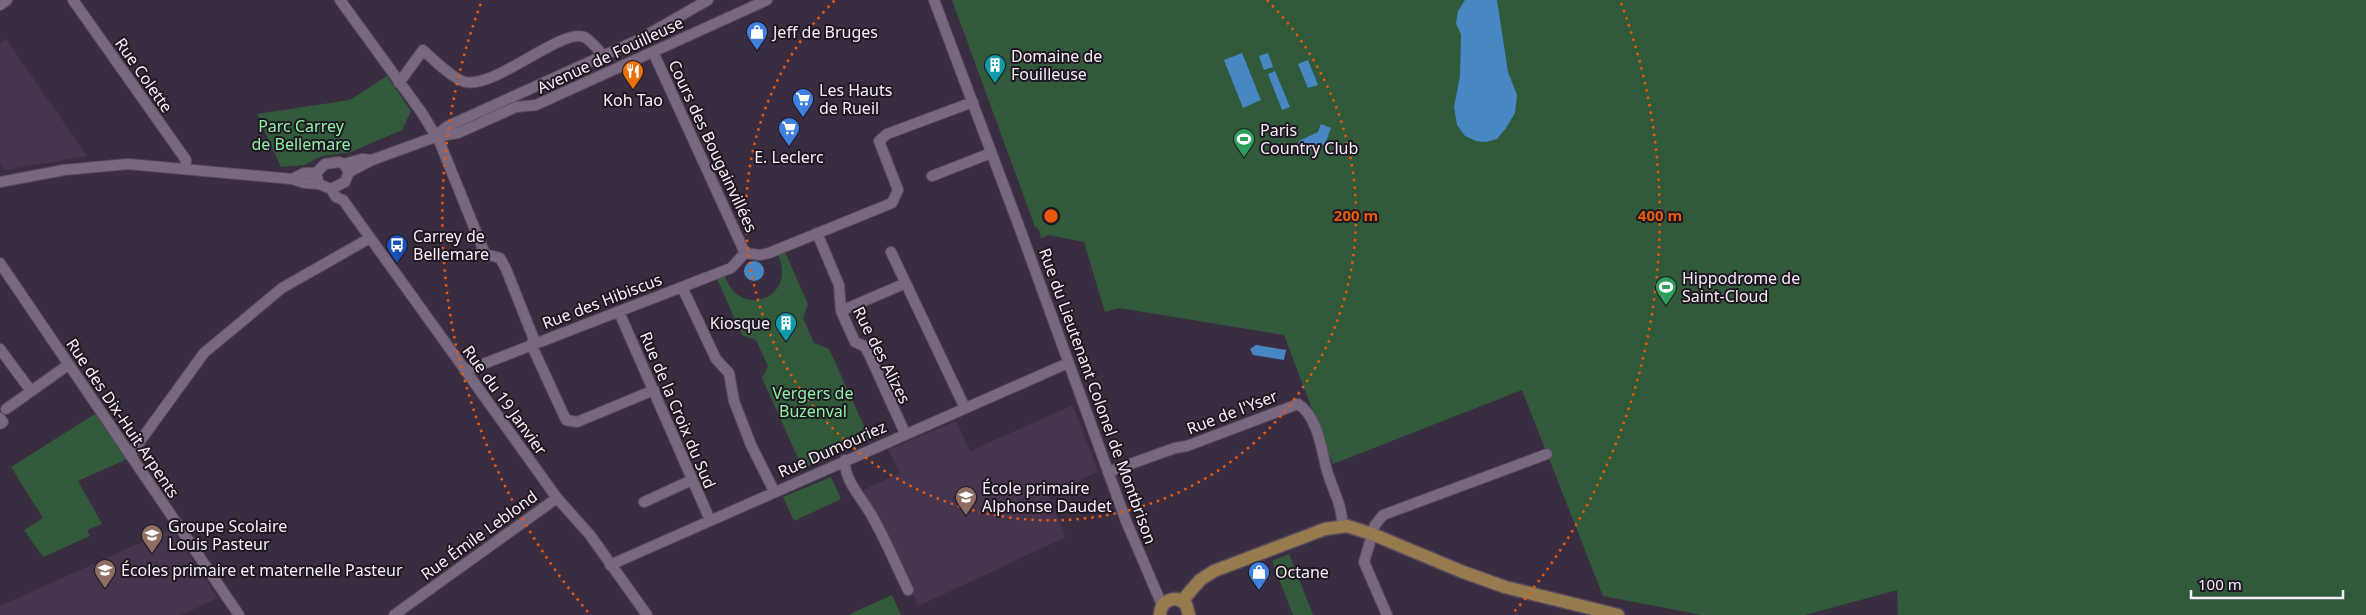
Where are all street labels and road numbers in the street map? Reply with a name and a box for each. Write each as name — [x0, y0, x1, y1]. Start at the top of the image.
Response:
street label: Avenue de Fouilleuse — [533, 11, 687, 99]
street label: Rue Colette — [110, 33, 178, 117]
street label: Cours des Bougainvillées — [663, 56, 763, 236]
street label: Rue du Lieutenant Colonel de Montbrison — [1034, 245, 1162, 547]
street label: Rue des Hibiscus — [539, 268, 665, 334]
street label: Rue des Alizes — [848, 303, 916, 407]
street label: Rue de la Croix du Sud — [635, 328, 721, 492]
street label: Rue des Dix-Huit Arpents — [61, 334, 185, 502]
street label: Rue du 19 Janvier — [458, 341, 552, 460]
street label: Rue de l'Yser — [1183, 384, 1281, 439]
street label: Rue Dumouriez — [774, 415, 890, 483]
street label: Rue Émile Leblond — [416, 485, 542, 585]

